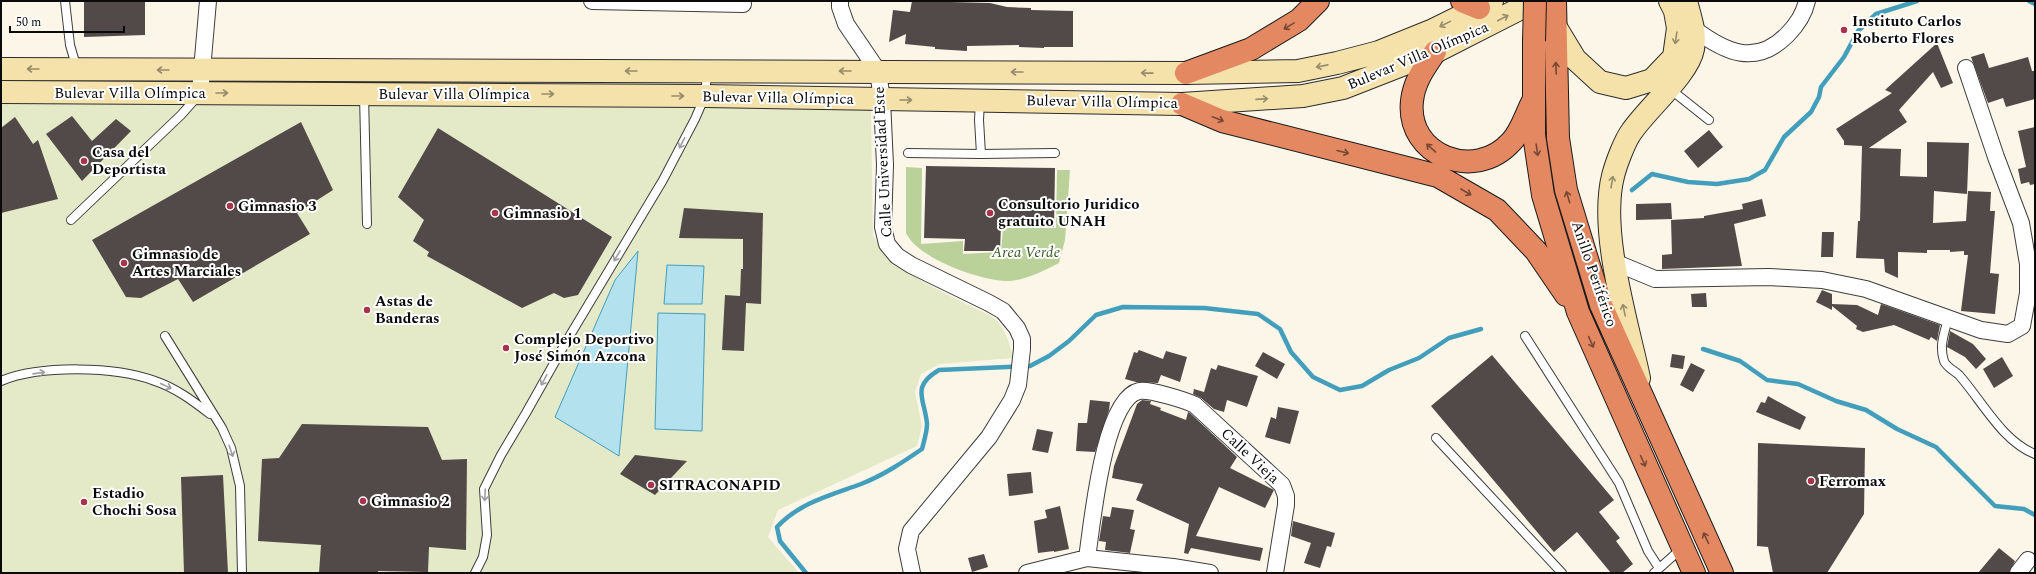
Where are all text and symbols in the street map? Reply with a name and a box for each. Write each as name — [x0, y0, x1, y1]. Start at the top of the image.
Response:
scale bar — [10, 8, 124, 34]
place label: Instituto Carlos Roberto Flores — [1852, 10, 1961, 50]
text: 50 m — [16, 13, 41, 32]
one-way arrow — [1497, 14, 1509, 22]
street label: Bulevar Villa Olímpica — [1344, 16, 1493, 96]
one-way arrow — [1439, 21, 1451, 28]
one-way arrow — [1283, 23, 1295, 31]
marker: Instituto Carlos Roberto Flores — [1839, 25, 1849, 35]
one-way arrow — [1672, 31, 1680, 44]
one-way arrow — [1552, 62, 1560, 75]
one-way arrow — [1316, 63, 1329, 71]
one-way arrow — [27, 65, 40, 73]
one-way arrow — [157, 66, 170, 74]
one-way arrow — [625, 67, 638, 75]
one-way arrow — [839, 67, 852, 75]
one-way arrow — [1011, 68, 1024, 76]
one-way arrow — [1141, 69, 1154, 77]
street label: Bulevar Villa Olímpica — [54, 82, 207, 105]
street label: Bulevar Villa Olímpica — [378, 83, 531, 106]
street label: Bulevar Villa Olímpica — [702, 85, 855, 111]
street label: Calle Universidad Este — [868, 86, 898, 238]
one-way arrow — [215, 89, 228, 97]
street label: Bulevar Villa Olímpica — [1026, 89, 1179, 115]
one-way arrow — [541, 91, 554, 98]
one-way arrow — [671, 92, 684, 100]
one-way arrow — [1255, 95, 1268, 102]
one-way arrow — [899, 96, 912, 104]
one-way arrow — [1211, 115, 1223, 123]
one-way arrow — [678, 137, 685, 149]
place label: Casa del Deportista — [92, 141, 166, 181]
one-way arrow — [1533, 143, 1541, 156]
one-way arrow — [1426, 144, 1436, 153]
one-way arrow — [1337, 148, 1350, 156]
marker: Casa del Deportista — [79, 156, 89, 166]
one-way arrow — [1608, 176, 1616, 189]
one-way arrow — [1460, 188, 1471, 196]
one-way arrow — [1564, 191, 1571, 204]
place label: Consultorio Juridico gratuito UNAH — [998, 193, 1139, 233]
place label: Gimnasio 3 — [238, 195, 317, 218]
marker: Gimnasio 3 — [225, 201, 235, 211]
place label: Gimnasio 1 — [503, 202, 582, 225]
marker: Gimnasio 1 — [490, 208, 500, 218]
marker: Consultorio Juridico gratuito UNAH — [985, 208, 995, 218]
street label: Anillo Periférico — [1565, 218, 1623, 330]
park label: Area Verde — [991, 241, 1061, 264]
place label: Gimnasio de Artes Marciales — [132, 243, 241, 283]
one-way arrow — [613, 250, 621, 262]
marker: Gimnasio de Artes Marciales — [119, 258, 129, 268]
place label: Astas de Banderas — [375, 290, 440, 330]
one-way arrow — [1620, 304, 1628, 317]
marker: Astas de Banderas — [362, 305, 372, 315]
place label: Complejo Deportivo José Simón Azcona — [514, 328, 654, 368]
one-way arrow — [1588, 335, 1595, 347]
marker: Complejo Deportivo José Simón Azcona — [501, 343, 511, 353]
one-way arrow — [32, 369, 45, 376]
one-way arrow — [540, 374, 547, 386]
one-way arrow — [160, 383, 172, 390]
street label: Calle Vieja — [1215, 423, 1285, 490]
one-way arrow — [228, 445, 236, 457]
one-way arrow — [1640, 454, 1647, 466]
place label: Ferromax — [1819, 470, 1886, 493]
place label: SITRACONAPID — [659, 474, 781, 497]
marker: Ferromax — [1806, 476, 1816, 486]
marker: SITRACONAPID — [646, 480, 656, 490]
place label: Estadio Chochi Sosa — [92, 482, 177, 522]
one-way arrow — [481, 488, 488, 501]
place label: Gimnasio 2 — [371, 490, 450, 513]
marker: Gimnasio 2 — [358, 496, 368, 506]
marker: Estadio Chochi Sosa — [79, 497, 89, 507]
one-way arrow — [1702, 532, 1709, 544]

